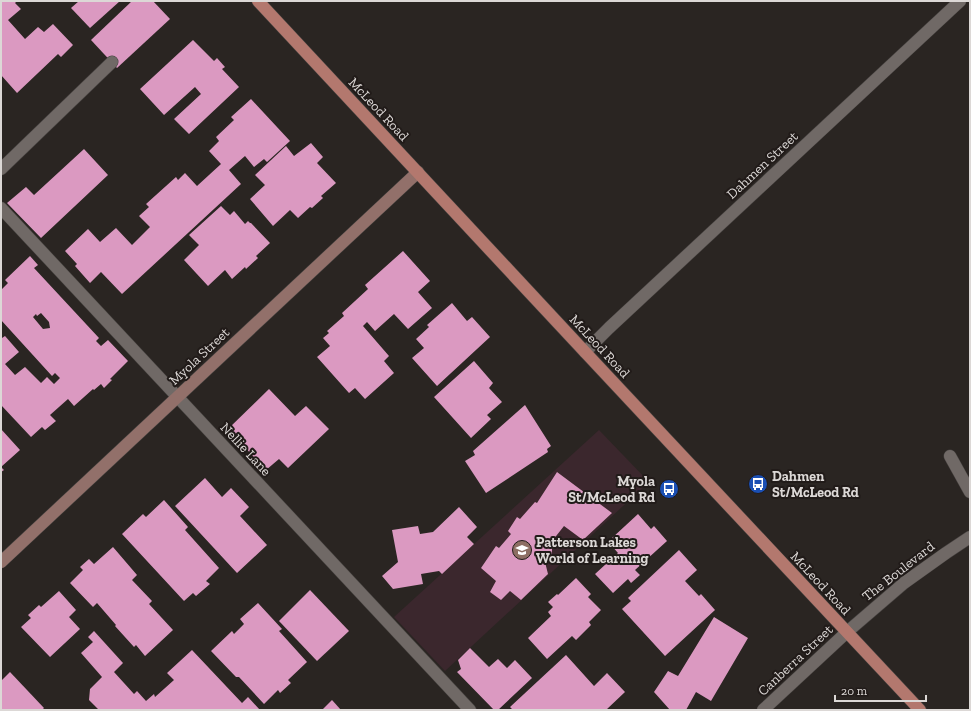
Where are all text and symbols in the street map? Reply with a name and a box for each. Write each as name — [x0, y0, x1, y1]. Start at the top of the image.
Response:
street label: McLeod Road — [345, 74, 413, 145]
street label: Dahmen Street — [723, 128, 802, 203]
street label: McLeod Road — [566, 311, 634, 382]
street label: Myola Street — [166, 323, 234, 389]
street label: Nellie Lane — [217, 419, 275, 480]
place label: Dahmen St/McLeod Rd — [772, 468, 859, 501]
place label: Myola St/McLeod Rd — [568, 473, 655, 506]
bus stop icon: Dahmen St/McLeod Rd — [747, 473, 769, 495]
bus stop icon: Myola St/McLeod Rd — [658, 478, 680, 500]
place label: Patterson Lakes World of Learning — [536, 534, 649, 567]
street label: The Boulevard — [859, 538, 938, 605]
school or university icon: Patterson Lakes World of Learning — [511, 539, 533, 561]
street label: McLeod Road — [787, 548, 855, 619]
street label: Canberra Street — [754, 621, 837, 699]
scale bar — [835, 677, 926, 703]
text: 20 m — [841, 684, 868, 698]

